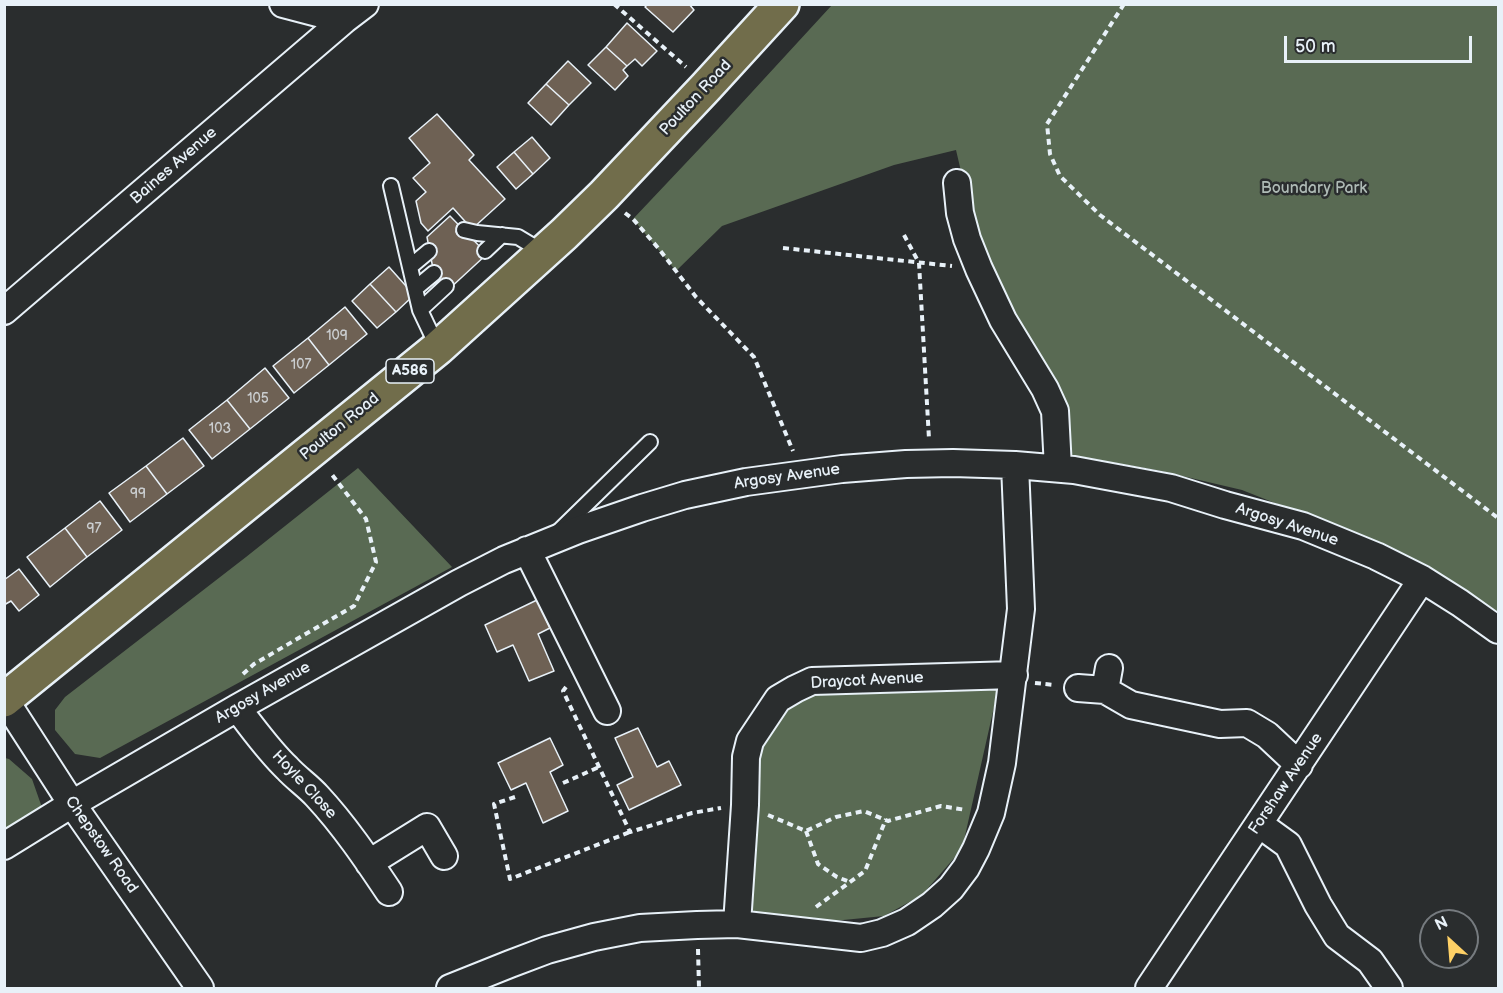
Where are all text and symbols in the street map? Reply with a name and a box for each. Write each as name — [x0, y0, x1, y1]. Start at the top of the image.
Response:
scale bar — [1287, 24, 1474, 62]
text: 50 m — [1295, 36, 1336, 57]
street label: Poulton Road — [656, 56, 736, 140]
street label: Baines Avenue — [127, 123, 221, 209]
park label: Boundary Park — [1261, 179, 1367, 199]
house number: 109 — [326, 328, 348, 344]
house number: 107 — [291, 357, 311, 373]
road number: A586 — [386, 359, 434, 383]
street label: Poulton Road — [297, 389, 383, 465]
house number: 105 — [247, 391, 269, 407]
house number: 103 — [209, 421, 231, 437]
street label: Argosy Avenue — [733, 460, 841, 494]
house number: 99 — [130, 486, 146, 502]
street label: Argosy Avenue — [1233, 499, 1341, 551]
house number: 97 — [87, 521, 101, 537]
street label: Argosy Avenue — [212, 658, 314, 728]
street label: Draycot Avenue — [810, 668, 924, 694]
street label: Forshaw Avenue — [1245, 730, 1327, 838]
street label: Hoyle Close — [268, 747, 340, 823]
street label: Chepstow Road — [60, 793, 142, 897]
north arrow — [1419, 909, 1479, 969]
text: N — [1432, 913, 1451, 935]

